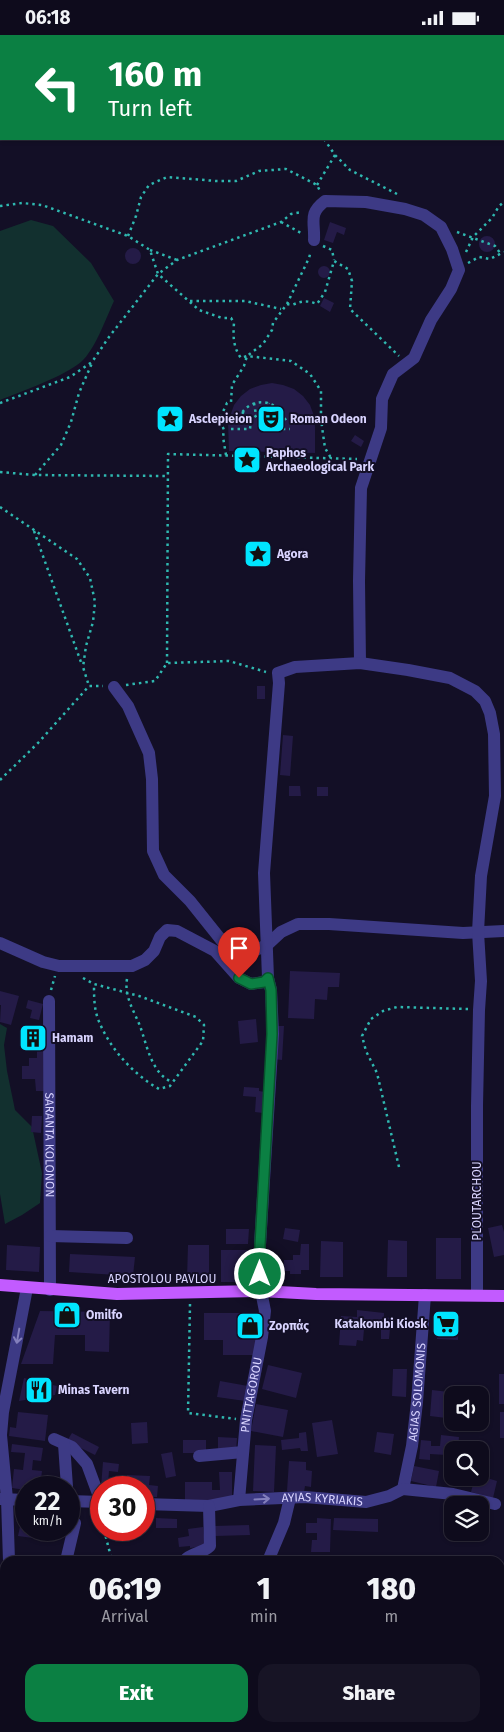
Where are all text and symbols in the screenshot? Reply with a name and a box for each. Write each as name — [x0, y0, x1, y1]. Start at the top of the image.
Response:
text: 06:18 — [25, 6, 71, 29]
text: 160 m — [108, 53, 202, 95]
icon: left — [25, 55, 90, 120]
text: Turn left — [108, 95, 192, 122]
place icon: Asclepieion — [155, 404, 185, 434]
theatre icon: Roman Odeon — [256, 404, 286, 434]
place label: Asclepieion — [188, 412, 252, 426]
place label: Roman Odeon — [290, 412, 367, 426]
place icon: Paphos Archaeological Park — [232, 445, 262, 475]
place label: Paphos Archaeological Park — [265, 446, 374, 474]
place icon: Agora — [243, 539, 273, 569]
place label: Agora — [276, 547, 309, 561]
pin — [218, 927, 260, 978]
icon: arrive — [225, 934, 253, 962]
building icon: Hamam — [18, 1023, 48, 1053]
place label: Hamam — [52, 1031, 93, 1045]
street label: SARANTA KOLONON — [42, 1092, 57, 1198]
street label: PLOUTARCHOU — [470, 1161, 484, 1241]
position arrow — [233, 1247, 285, 1299]
street label: APOSTOLOU PAVLOU — [108, 1272, 216, 1286]
shop icon: Omilfo — [52, 1300, 82, 1330]
place label: Omilfo — [86, 1308, 123, 1322]
supermarket icon: Katakombi Kiosk — [431, 1309, 461, 1339]
shop icon: Ζορπάς — [235, 1311, 265, 1341]
place label: Katakombi Kiosk — [334, 1317, 427, 1331]
place label: Ζορπάς — [269, 1318, 309, 1333]
one-way arrow — [13, 1327, 23, 1343]
street label: AGIAS SOLOMONIS — [406, 1342, 428, 1442]
street label: PNITTAGOROU — [238, 1356, 265, 1433]
restaurant icon: Minas Tavern — [24, 1375, 54, 1405]
place label: Minas Tavern — [58, 1383, 130, 1397]
map controls — [444, 1386, 489, 1541]
button: sound — [444, 1386, 489, 1431]
button: search — [444, 1441, 489, 1486]
speed limit sign: 30 — [90, 1476, 155, 1541]
text: 22 — [35, 1487, 60, 1517]
street label: AYIAS KYRIAKIS — [281, 1490, 364, 1509]
one-way arrow — [254, 1494, 270, 1504]
button: layers — [444, 1496, 489, 1541]
text: km/h — [33, 1514, 62, 1528]
text: 06:19 — [89, 1571, 161, 1607]
text: 1 — [257, 1571, 271, 1607]
text: 180 — [366, 1571, 416, 1607]
text: Arrival — [102, 1607, 149, 1626]
text: min — [250, 1607, 278, 1626]
text: m — [384, 1607, 398, 1626]
button: Exit — [25, 1664, 248, 1722]
button: Share — [258, 1664, 480, 1722]

